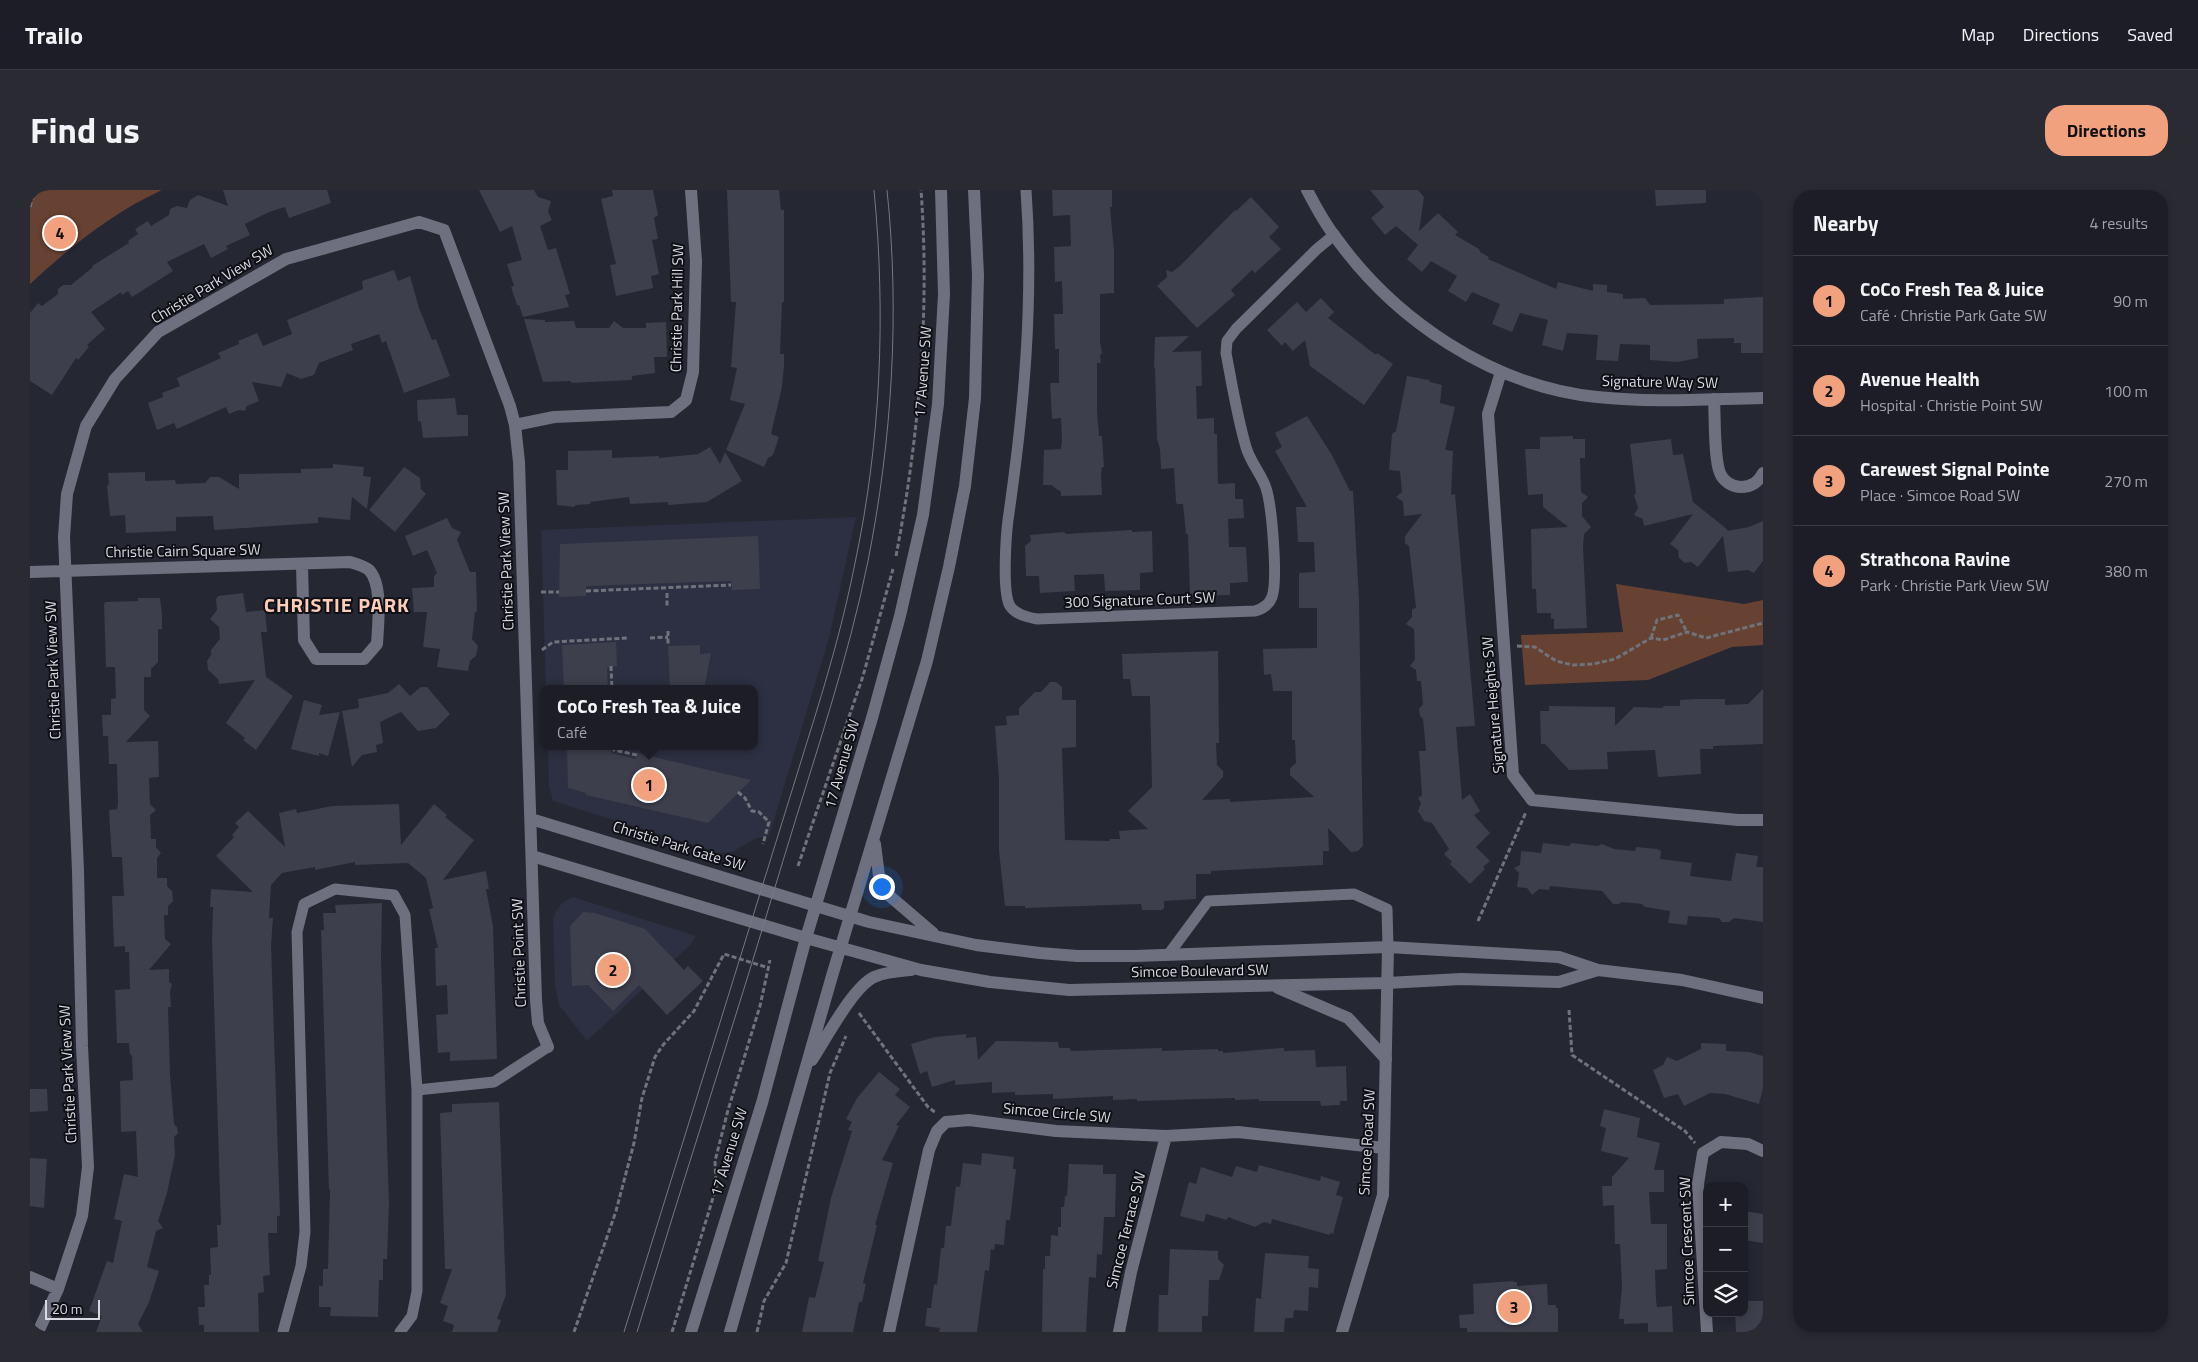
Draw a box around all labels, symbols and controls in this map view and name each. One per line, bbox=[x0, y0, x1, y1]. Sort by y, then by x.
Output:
text: Trailo bbox=[25, 17, 83, 53]
text: Map bbox=[1961, 21, 1995, 48]
text: Directions bbox=[2023, 21, 2099, 48]
text: Saved bbox=[2127, 21, 2173, 48]
text: Find us bbox=[30, 103, 140, 157]
button: Directions bbox=[2045, 105, 2168, 156]
text: Nearby bbox=[1813, 207, 1878, 239]
text: 4 results bbox=[2089, 211, 2148, 235]
pin: 4 bbox=[44, 214, 76, 252]
street label: Christie Park View SW bbox=[146, 238, 277, 329]
street label: Christie Park Hill SW bbox=[664, 244, 689, 372]
text: CoCo Fresh Tea & Juice bbox=[1860, 274, 2044, 303]
text: 1 bbox=[1825, 289, 1833, 313]
text: 90 m bbox=[2113, 289, 2148, 313]
text: Café · Christie Park Gate SW bbox=[1860, 303, 2047, 327]
street label: 17 Avenue SW bbox=[908, 325, 937, 419]
text: Avenue Health bbox=[1860, 364, 1980, 393]
street label: Signature Way SW bbox=[1602, 369, 1718, 394]
text: 2 bbox=[1825, 379, 1833, 403]
text: 100 m bbox=[2104, 379, 2148, 403]
text: Hospital · Christie Point SW bbox=[1860, 393, 2043, 417]
text: Carewest Signal Pointe bbox=[1860, 454, 2049, 483]
text: 3 bbox=[1825, 469, 1833, 493]
text: 270 m bbox=[2104, 469, 2148, 493]
text: Place · Simcoe Road SW bbox=[1860, 483, 2020, 507]
street label: Christie Park View SW bbox=[492, 491, 519, 631]
street label: Christie Cairn Square SW bbox=[105, 538, 261, 563]
text: Strathcona Ravine bbox=[1860, 544, 2010, 573]
text: 4 bbox=[1825, 559, 1833, 583]
text: 380 m bbox=[2104, 559, 2148, 583]
text: Park · Christie Park View SW bbox=[1860, 573, 2049, 597]
street label: 300 Signature Court SW bbox=[1064, 585, 1216, 614]
district label: CHRISTIE PARK bbox=[264, 589, 410, 620]
street label: Christie Park View SW bbox=[39, 600, 66, 740]
street label: Signature Heights SW bbox=[1475, 636, 1510, 775]
popup bbox=[540, 685, 758, 750]
text: CoCo Fresh Tea & Juice bbox=[557, 691, 741, 720]
street label: 17 Avenue SW bbox=[818, 717, 865, 811]
text: Café bbox=[557, 720, 587, 744]
pin: 1 bbox=[633, 766, 665, 804]
street label: Christie Park Gate SW bbox=[610, 814, 748, 877]
your location bbox=[869, 874, 895, 900]
street label: Christie Point SW bbox=[505, 898, 532, 1008]
pin: 2 bbox=[597, 951, 629, 989]
street label: Simcoe Boulevard SW bbox=[1131, 958, 1269, 983]
street label: Christie Park View SW bbox=[52, 1004, 83, 1144]
street label: Simcoe Road SW bbox=[1352, 1088, 1381, 1196]
street label: Simcoe Circle SW bbox=[1002, 1096, 1112, 1129]
street label: 17 Avenue SW bbox=[704, 1105, 753, 1199]
street label: Simcoe Terrace SW bbox=[1100, 1169, 1151, 1291]
street label: Simcoe Crescent SW bbox=[1673, 1176, 1700, 1306]
map controls bbox=[1703, 1182, 1748, 1317]
button: + bbox=[1703, 1182, 1748, 1227]
button: − bbox=[1703, 1227, 1748, 1272]
button: layers bbox=[1703, 1272, 1748, 1317]
pin: 3 bbox=[1498, 1288, 1530, 1326]
scale bar bbox=[45, 1297, 100, 1320]
text: 20 m bbox=[52, 1298, 82, 1319]

